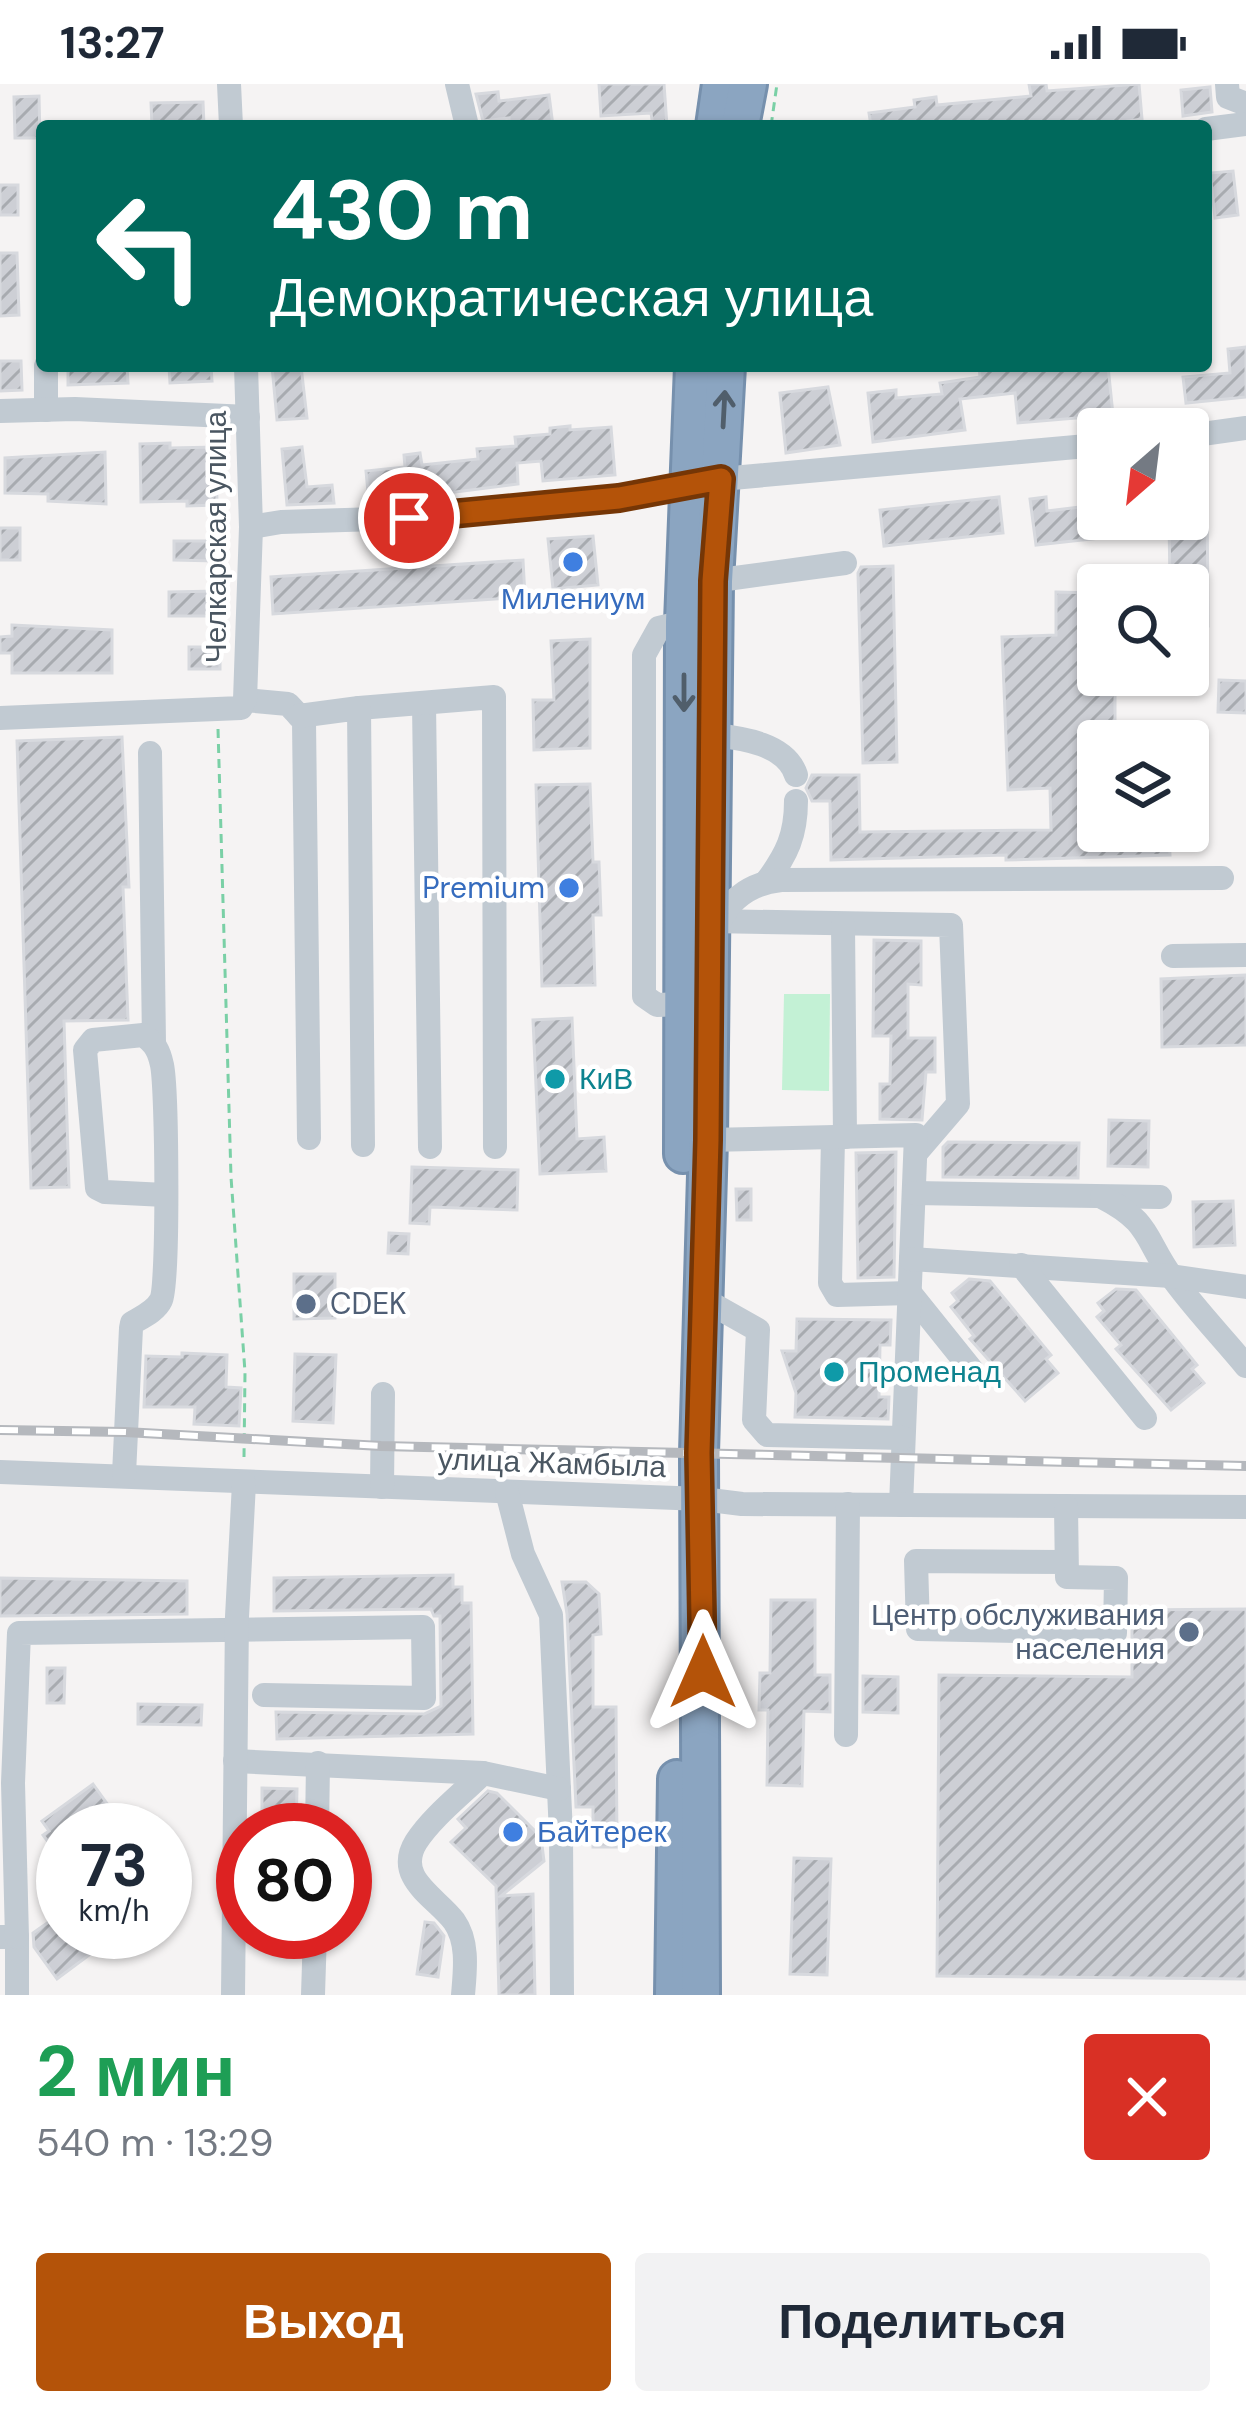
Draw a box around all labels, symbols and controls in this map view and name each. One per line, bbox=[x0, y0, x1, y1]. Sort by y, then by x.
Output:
text: 13:27 bbox=[60, 13, 165, 72]
text: 430 m bbox=[270, 156, 533, 265]
icon: left bbox=[72, 168, 228, 324]
text: Демократическая улица bbox=[270, 262, 873, 333]
one-way arrow bbox=[713, 390, 736, 429]
north arrow bbox=[1077, 408, 1209, 540]
map controls bbox=[1077, 408, 1209, 852]
street label: Челкарская улица bbox=[196, 410, 235, 663]
pin bbox=[358, 467, 460, 569]
icon: arrive bbox=[376, 485, 442, 551]
marker: Милениум bbox=[560, 549, 586, 575]
button: search bbox=[1077, 564, 1209, 696]
place label: Милениум bbox=[501, 579, 645, 618]
one-way arrow bbox=[673, 673, 695, 712]
button: layers bbox=[1077, 720, 1209, 852]
place label: Premium bbox=[422, 868, 545, 907]
marker: Premium bbox=[556, 875, 582, 901]
place label: КиВ bbox=[579, 1059, 633, 1098]
marker: КиВ bbox=[542, 1066, 568, 1092]
place label: CDEK bbox=[330, 1284, 407, 1323]
marker: CDEK bbox=[293, 1291, 319, 1317]
place label: Променад bbox=[858, 1352, 1001, 1391]
marker: Променад bbox=[821, 1359, 847, 1385]
street label: улица Жамбыла bbox=[437, 1439, 667, 1486]
place label: Центр обслуживания наcеления bbox=[871, 1595, 1165, 1668]
position arrow bbox=[640, 1609, 766, 1735]
marker: Центр обслуживания наcеления bbox=[1176, 1619, 1202, 1645]
speed limit sign: 80 bbox=[216, 1803, 372, 1959]
place label: Байтерек bbox=[537, 1812, 668, 1851]
marker: Байтерек bbox=[500, 1819, 526, 1845]
text: 73 bbox=[80, 1826, 148, 1905]
text: km/h bbox=[79, 1891, 149, 1930]
text: 2 мин bbox=[36, 2025, 235, 2118]
button: close bbox=[1084, 2034, 1210, 2160]
text: 540 m · 13:29 bbox=[36, 2117, 273, 2168]
button: Выход bbox=[36, 2253, 611, 2391]
button: Поделиться bbox=[635, 2253, 1210, 2391]

